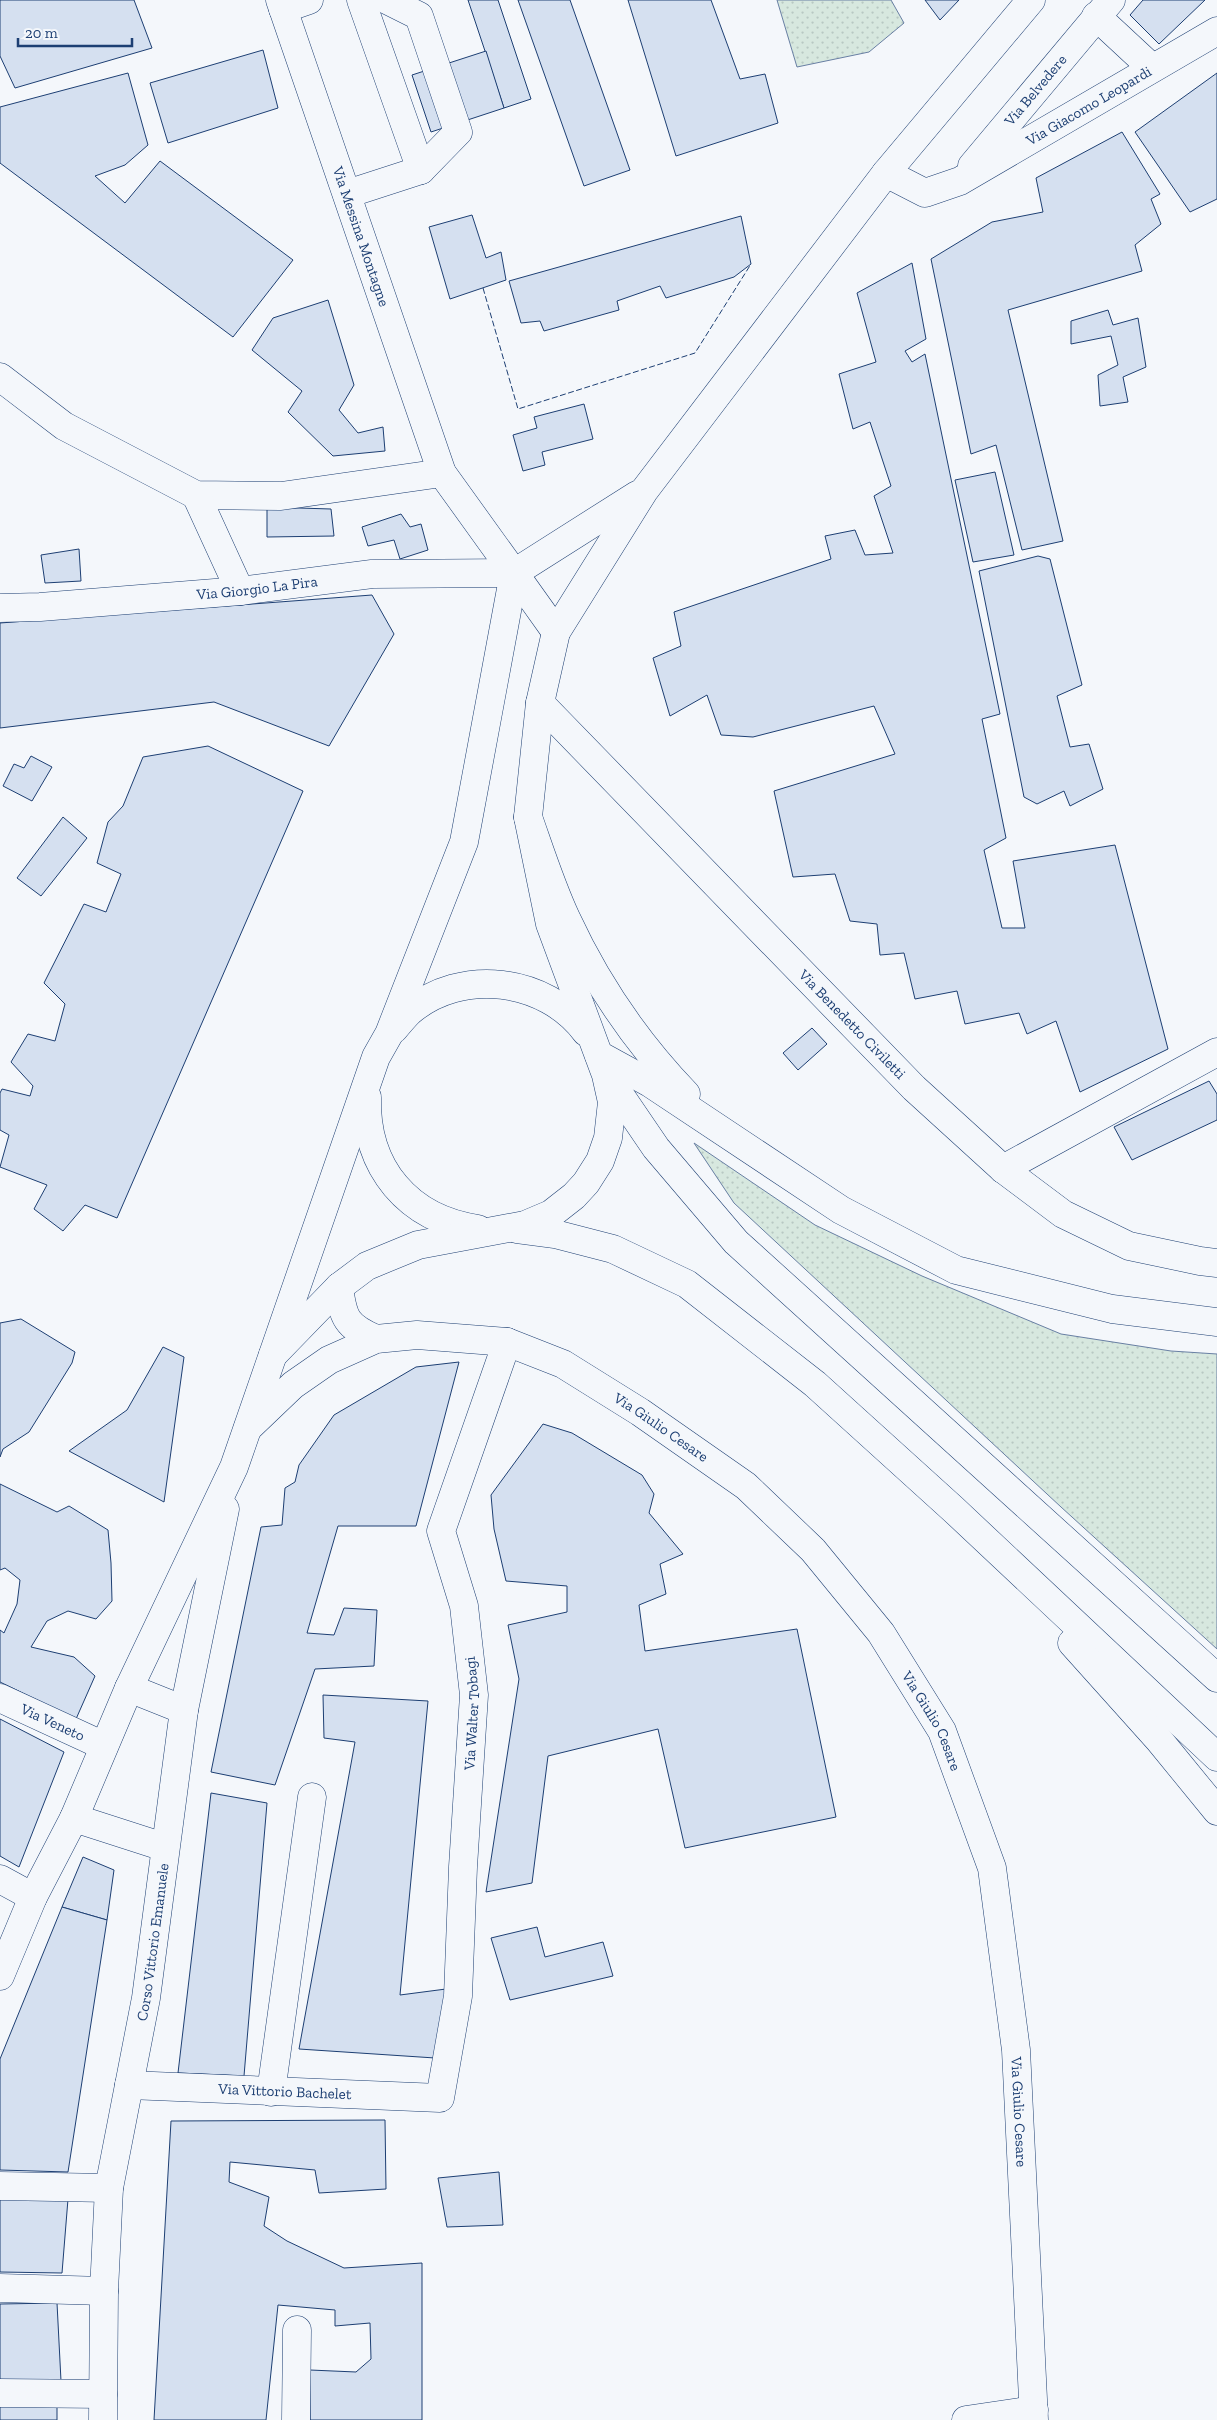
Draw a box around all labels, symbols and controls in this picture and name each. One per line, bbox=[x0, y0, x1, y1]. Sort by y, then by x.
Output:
scale bar bbox=[18, 15, 131, 47]
text: 20 m bbox=[25, 24, 58, 42]
street label: Via Belvedere bbox=[1000, 51, 1070, 130]
street label: Via Giacomo Leopardi bbox=[1022, 62, 1155, 150]
street label: Via Messina Montagne bbox=[328, 163, 393, 309]
street label: Via Giorgio La Pira bbox=[195, 572, 319, 604]
street label: Via Benedetto Civiletti bbox=[794, 965, 909, 1083]
street label: Via Giulio Cesare bbox=[610, 1388, 712, 1466]
street label: Via Walter Tobagi bbox=[460, 1656, 483, 1772]
street label: Via Giulio Cesare bbox=[897, 1667, 965, 1773]
street label: Via Veneto bbox=[17, 1699, 88, 1745]
street label: Corso Vittorio Emanuele bbox=[133, 1862, 173, 2023]
street label: Via Giulio Cesare bbox=[1007, 2055, 1031, 2168]
street label: Via Vittorio Bachelet bbox=[217, 2080, 352, 2103]

